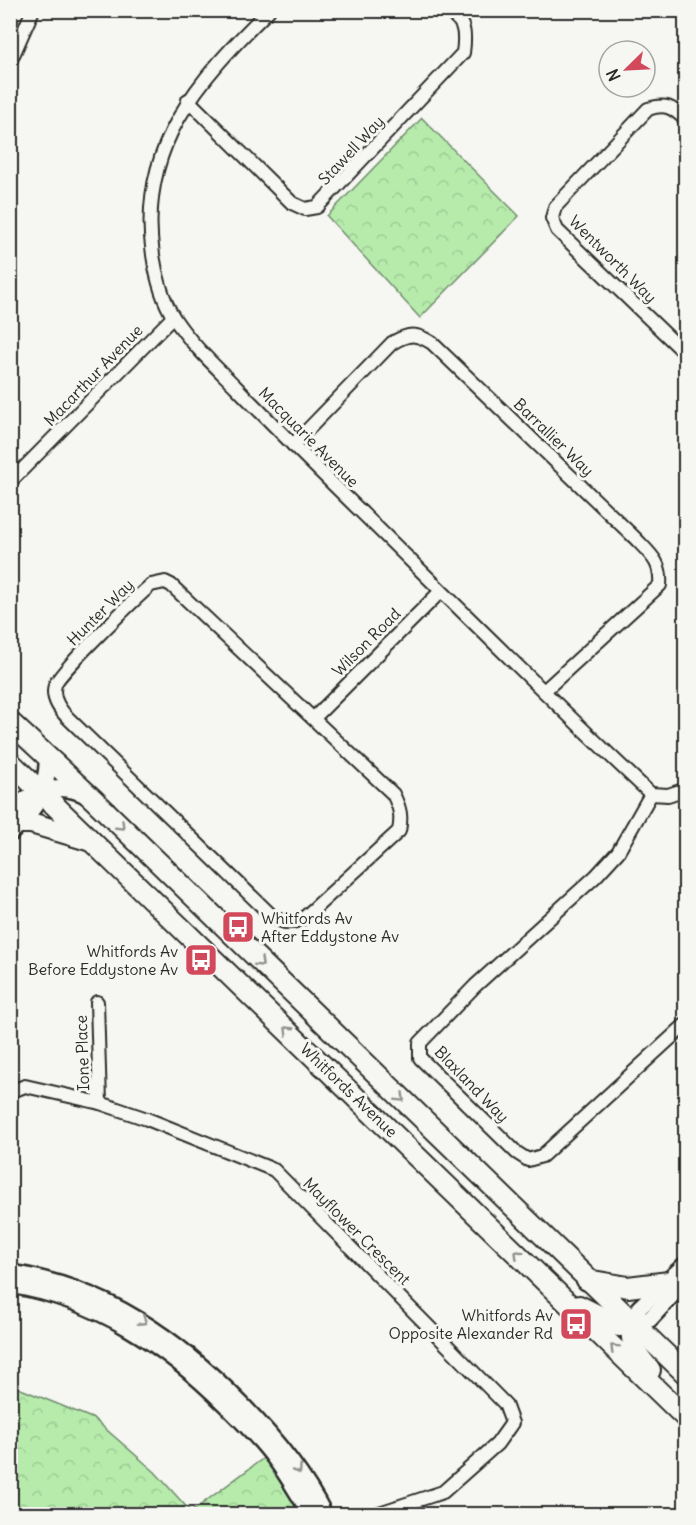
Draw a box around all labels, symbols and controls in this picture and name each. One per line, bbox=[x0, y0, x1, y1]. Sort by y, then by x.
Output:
north arrow bbox=[597, 39, 657, 99]
text: N bbox=[602, 66, 625, 84]
street label: Stawell Way bbox=[314, 111, 388, 189]
street label: Wentworth Way bbox=[565, 211, 661, 307]
street label: Macarthur Avenue bbox=[39, 320, 147, 430]
street label: Macquarie Avenue bbox=[255, 383, 363, 491]
street label: Barrallier Way bbox=[510, 394, 598, 480]
street label: Hunter Way bbox=[62, 574, 138, 650]
street label: Wilson Road bbox=[328, 604, 404, 680]
one-way arrow bbox=[113, 819, 124, 830]
place label: Whitfords Av After Eddystone Av bbox=[261, 908, 399, 946]
bus stop icon: Whitfords Av After Eddystone Av bbox=[220, 909, 256, 945]
place label: Whitfords Av Before Eddystone Av bbox=[28, 941, 178, 979]
bus stop icon: Whitfords Av Before Eddystone Av bbox=[183, 942, 219, 978]
one-way arrow bbox=[253, 955, 264, 966]
street label: Ione Place bbox=[71, 1015, 93, 1091]
one-way arrow bbox=[285, 1027, 296, 1038]
street label: Whitfords Avenue bbox=[296, 1039, 402, 1141]
street label: Blaxland Way bbox=[431, 1042, 513, 1126]
one-way arrow bbox=[393, 1091, 404, 1102]
street label: Mayflower Crescent bbox=[299, 1173, 415, 1289]
one-way arrow bbox=[514, 1251, 525, 1262]
place label: Whitfords Av Opposite Alexander Rd bbox=[389, 1305, 553, 1343]
bus stop icon: Whitfords Av Opposite Alexander Rd bbox=[558, 1306, 594, 1342]
one-way arrow bbox=[137, 1314, 147, 1326]
one-way arrow bbox=[611, 1344, 622, 1355]
one-way arrow bbox=[291, 1463, 302, 1474]

